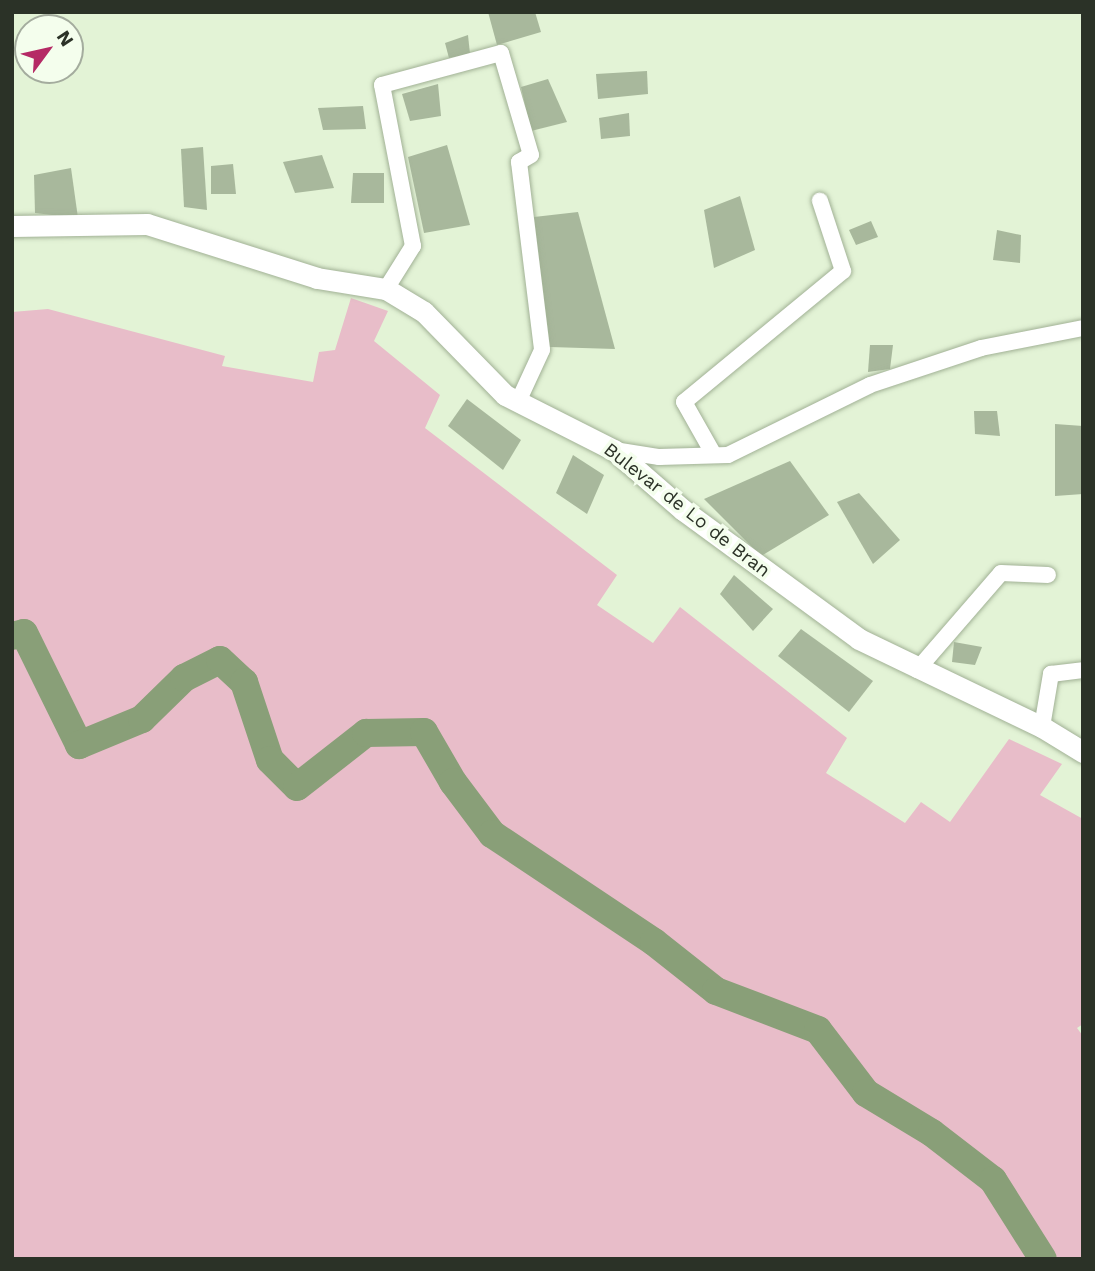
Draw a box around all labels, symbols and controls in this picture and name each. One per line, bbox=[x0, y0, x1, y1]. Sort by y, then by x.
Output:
north arrow bbox=[14, 14, 84, 84]
text: N bbox=[52, 26, 79, 51]
street label: Bulevar de Lo de Bran bbox=[599, 438, 775, 582]

